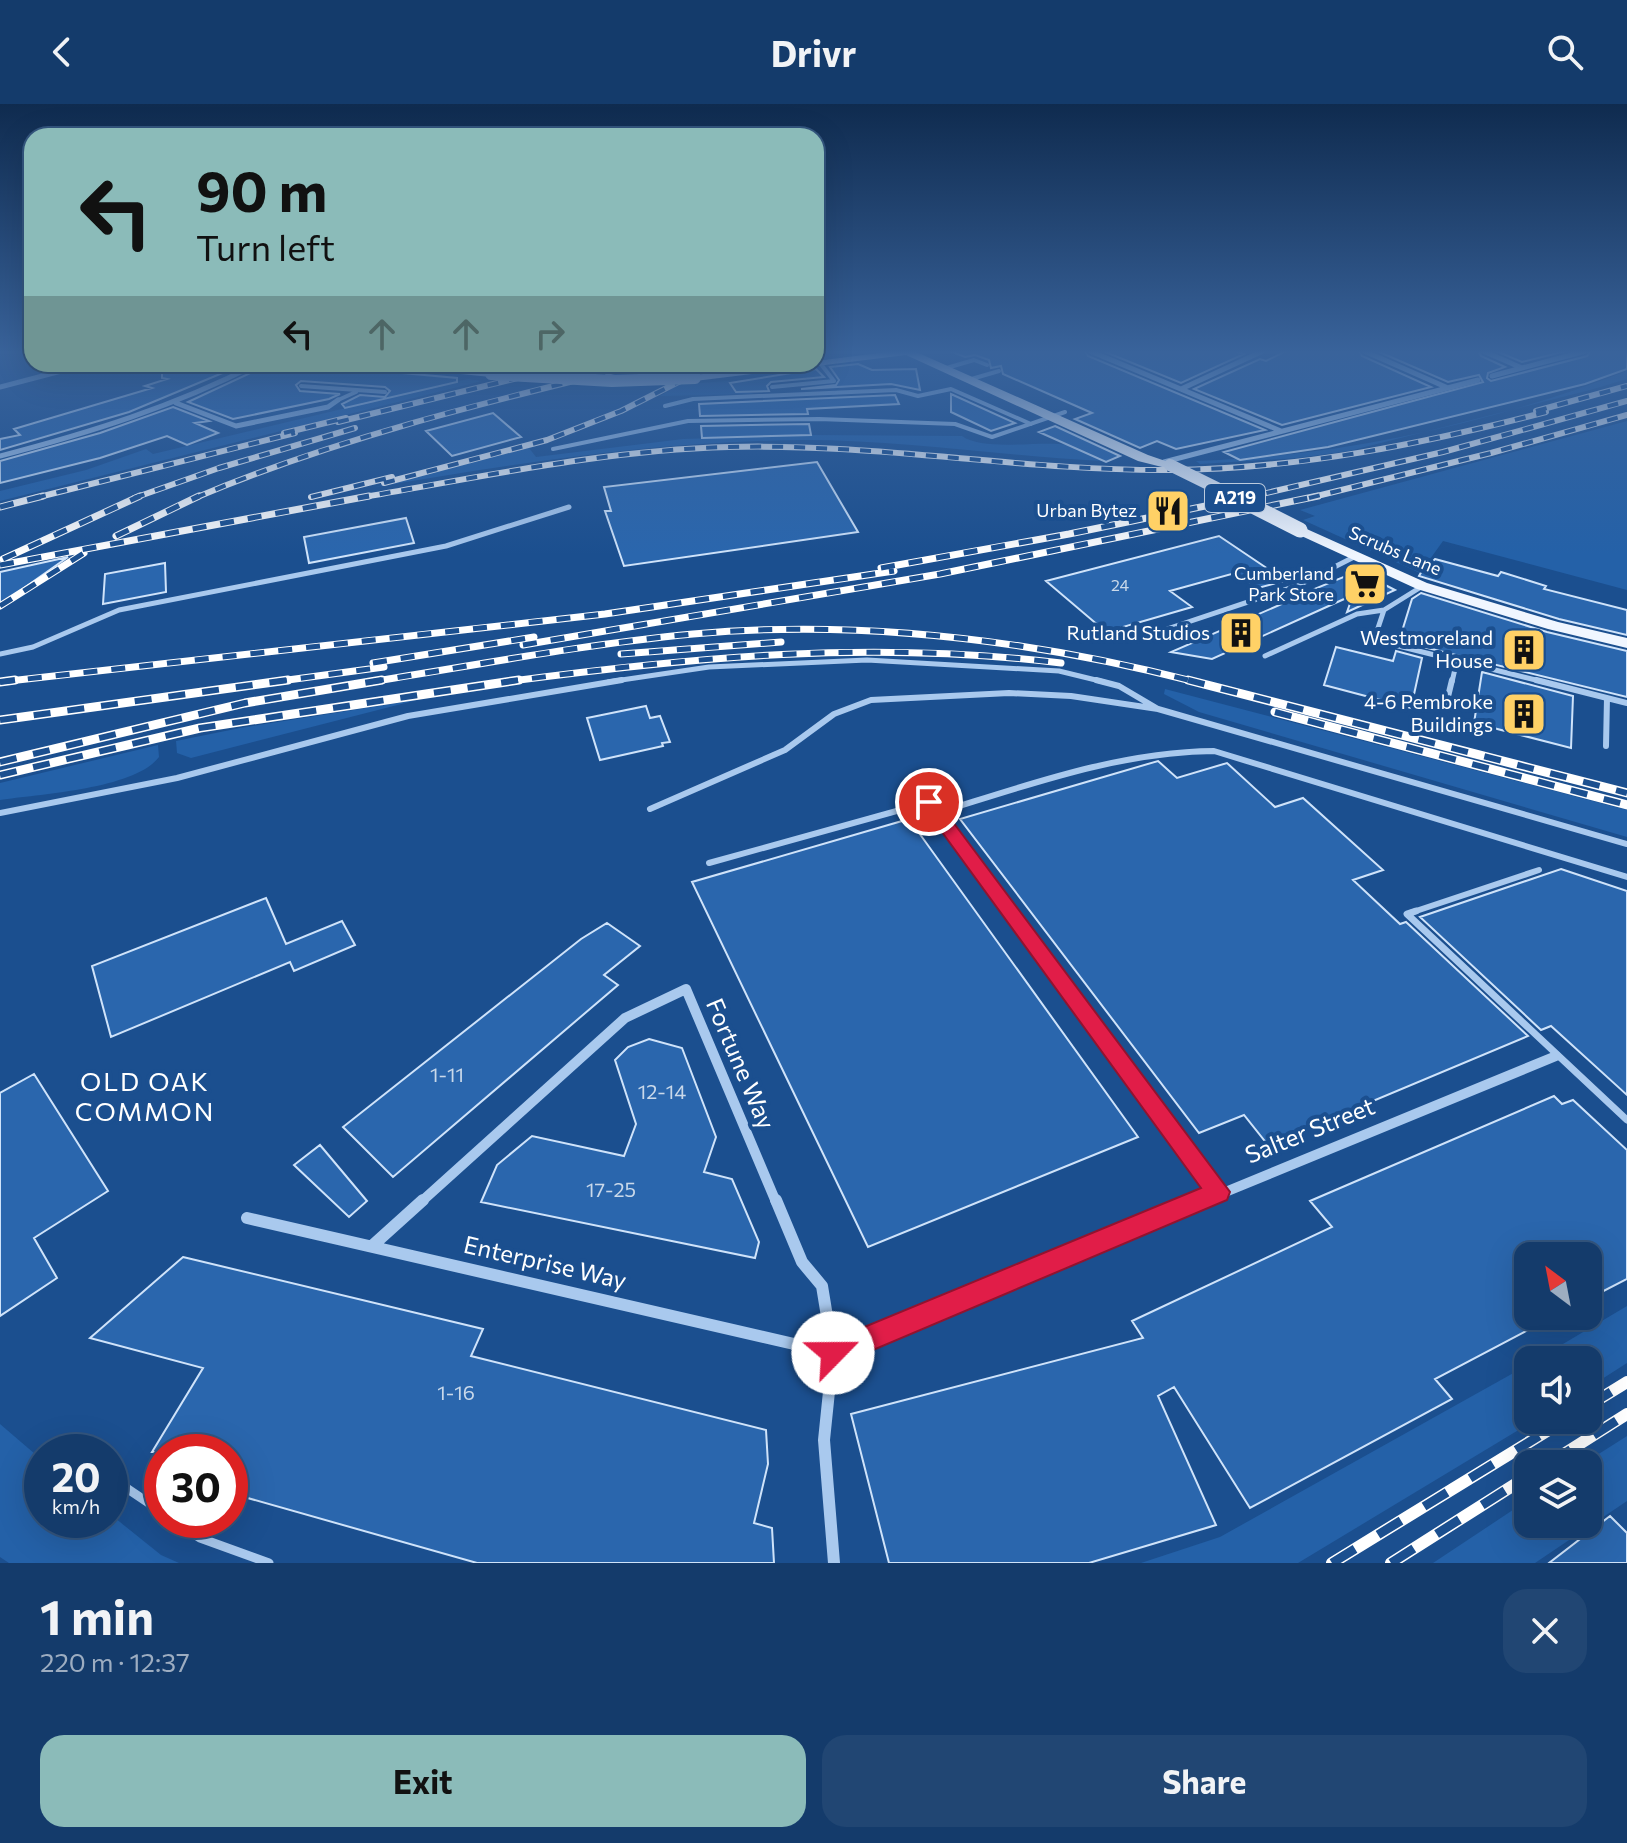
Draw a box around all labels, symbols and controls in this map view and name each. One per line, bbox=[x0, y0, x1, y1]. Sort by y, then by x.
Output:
icon: back bbox=[40, 30, 84, 74]
text: Drivr bbox=[771, 30, 856, 74]
icon: search bbox=[1543, 30, 1587, 74]
text: 90 m bbox=[196, 155, 327, 224]
icon: left bbox=[64, 160, 168, 264]
text: Turn left bbox=[196, 224, 335, 268]
icon: left bbox=[276, 312, 320, 356]
icon: ahead bbox=[360, 312, 404, 356]
icon: ahead bbox=[444, 312, 488, 356]
icon: right bbox=[528, 312, 572, 356]
road number: A219 bbox=[1205, 484, 1265, 512]
restaurant icon: Urban Bytez bbox=[1144, 487, 1192, 535]
place label: Urban Bytez bbox=[1036, 499, 1137, 521]
street label: Scrubs Lane bbox=[1346, 521, 1445, 579]
supermarket icon: Cumberland Park Store bbox=[1341, 560, 1389, 608]
place label: Cumberland Park Store bbox=[1234, 562, 1334, 605]
house number: 24 bbox=[1111, 575, 1129, 594]
building icon: Rutland Studios bbox=[1217, 609, 1265, 657]
place label: Rutland Studios bbox=[1067, 620, 1210, 644]
place label: Westmoreland House bbox=[1360, 625, 1493, 672]
building icon: Westmoreland House bbox=[1500, 626, 1548, 674]
place label: 4-6 Pembroke Buildings bbox=[1364, 689, 1493, 736]
building icon: 4-6 Pembroke Buildings bbox=[1500, 690, 1548, 738]
pin bbox=[895, 768, 963, 836]
icon: arrive bbox=[907, 780, 951, 824]
street label: Fortune Way bbox=[701, 994, 782, 1133]
house number: 1-11 bbox=[430, 1062, 464, 1086]
district label: OLD OAK COMMON bbox=[75, 1065, 215, 1126]
house number: 12-14 bbox=[638, 1079, 686, 1103]
street label: Salter Street bbox=[1240, 1090, 1379, 1169]
house number: 17-25 bbox=[586, 1177, 636, 1201]
street label: Enterprise Way bbox=[461, 1229, 629, 1294]
north arrow bbox=[1514, 1242, 1602, 1330]
map controls bbox=[1514, 1242, 1602, 1538]
position arrow bbox=[791, 1311, 875, 1395]
button: sound bbox=[1514, 1346, 1602, 1434]
house number: 1-16 bbox=[437, 1380, 475, 1404]
speed limit sign: 30 bbox=[144, 1434, 248, 1538]
button: layers bbox=[1514, 1450, 1602, 1538]
text: 20 bbox=[51, 1451, 101, 1500]
text: km/h bbox=[52, 1494, 100, 1518]
text: 1 min bbox=[40, 1586, 154, 1645]
button: close bbox=[1503, 1589, 1587, 1673]
text: 220 m · 12:37 bbox=[40, 1646, 190, 1677]
button: Exit bbox=[40, 1735, 806, 1827]
button: Share bbox=[822, 1735, 1587, 1827]

